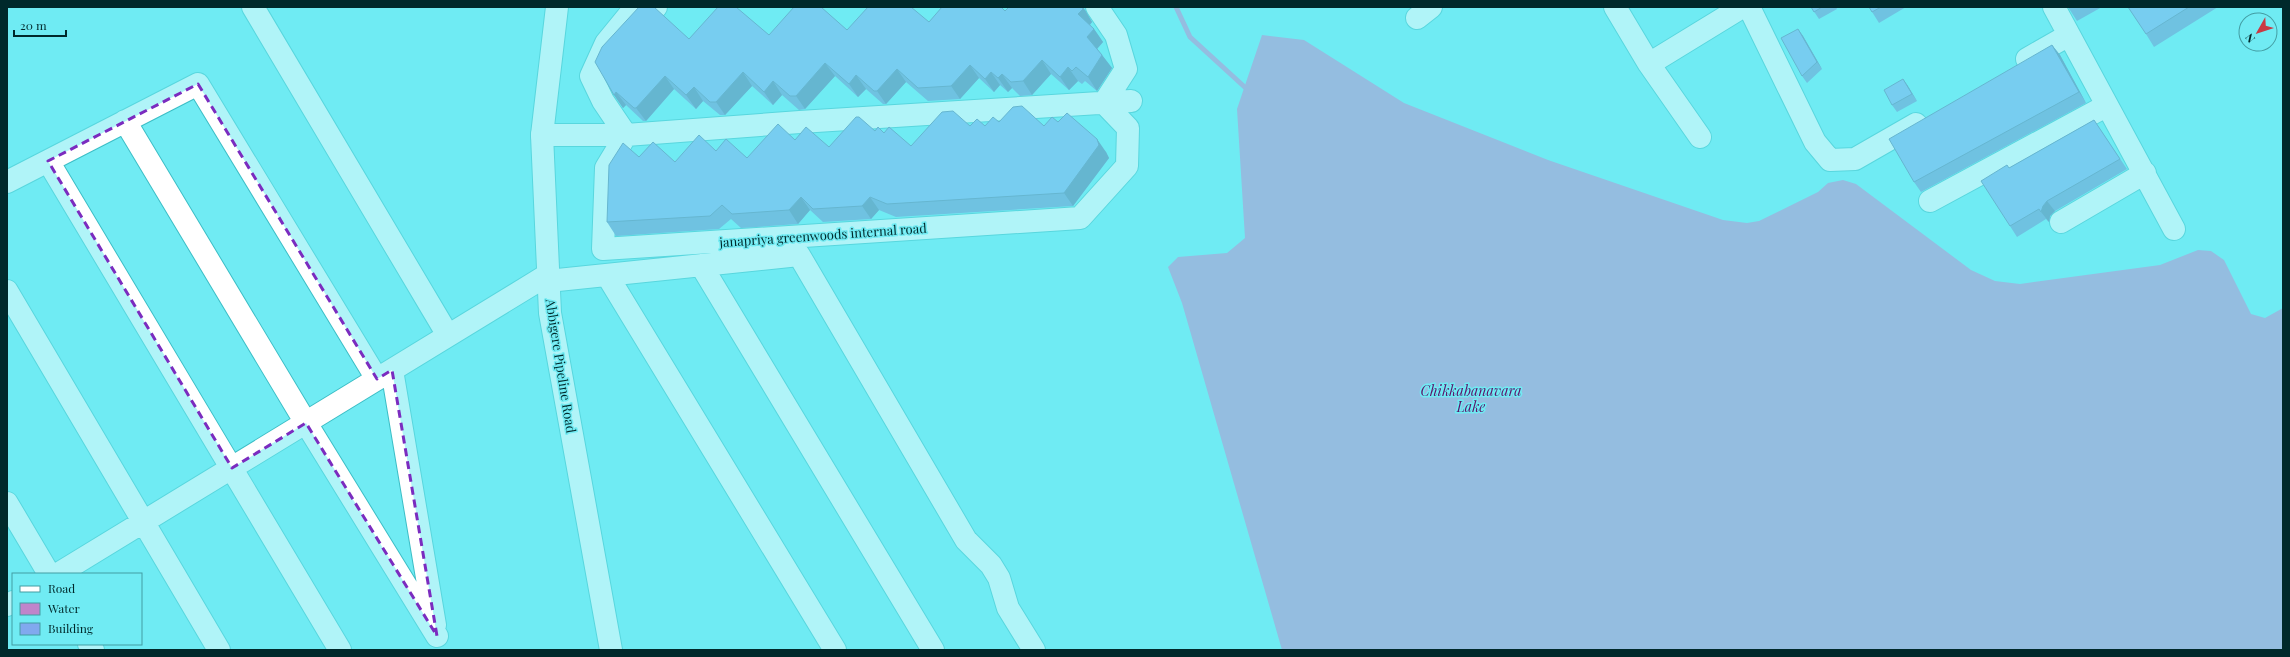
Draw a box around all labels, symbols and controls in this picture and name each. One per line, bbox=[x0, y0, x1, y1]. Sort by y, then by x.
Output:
scale bar bbox=[14, 12, 66, 38]
north arrow bbox=[2238, 12, 2278, 52]
text: 20 m bbox=[20, 17, 47, 33]
text: N bbox=[2241, 31, 2258, 46]
street label: janapriya greenwoods internal road bbox=[718, 219, 928, 250]
street label: Abbigere Pipeline Road bbox=[542, 297, 581, 435]
water label: Chikkabanavara Lake bbox=[1421, 381, 1522, 416]
legend bbox=[12, 573, 142, 645]
text: Road bbox=[48, 580, 75, 596]
text: Water bbox=[47, 600, 81, 616]
text: Building bbox=[48, 620, 94, 636]

